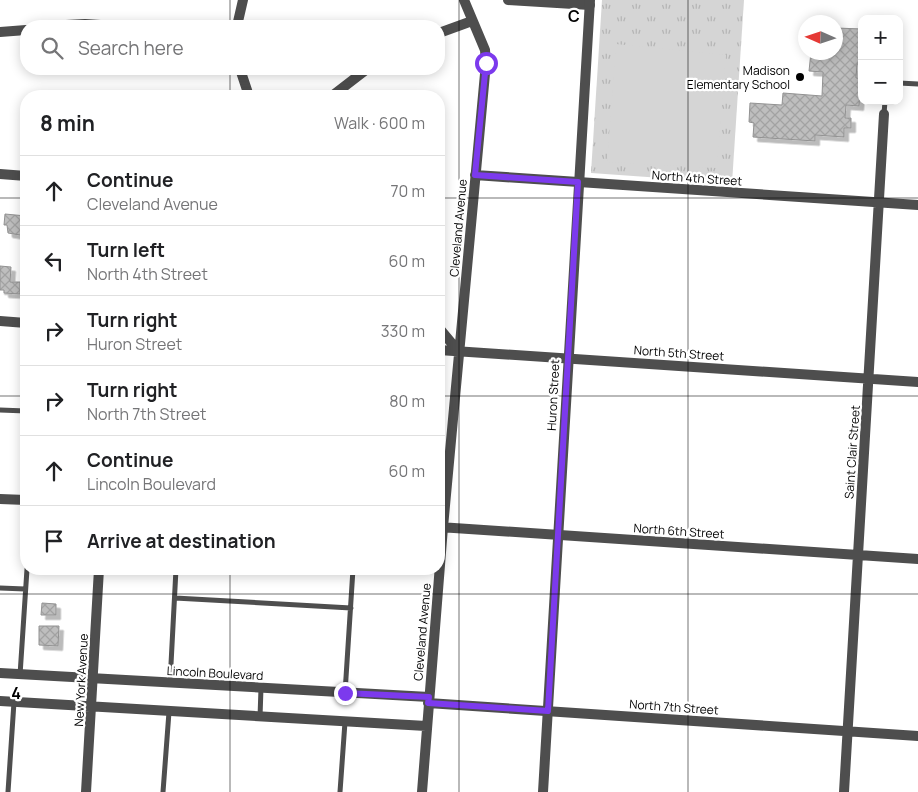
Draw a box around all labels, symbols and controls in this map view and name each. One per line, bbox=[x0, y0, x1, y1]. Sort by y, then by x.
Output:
text: C bbox=[568, 5, 580, 27]
north arrow bbox=[798, 15, 843, 60]
map controls bbox=[858, 15, 903, 105]
button: + bbox=[858, 15, 903, 60]
search box bbox=[20, 20, 445, 75]
icon: search bbox=[38, 34, 66, 62]
text: Search here bbox=[78, 35, 184, 61]
route start bbox=[475, 52, 498, 75]
button: − bbox=[858, 60, 903, 105]
place label: Madison Elementary School bbox=[687, 62, 790, 93]
marker: Madison Elementary School bbox=[794, 71, 806, 83]
text: 8 min bbox=[40, 109, 95, 137]
text: Walk · 600 m bbox=[334, 112, 425, 134]
street label: North 4th Street bbox=[651, 166, 743, 190]
text: Continue bbox=[87, 167, 173, 193]
icon: ahead bbox=[40, 177, 68, 205]
street label: Cleveland Avenue bbox=[445, 178, 471, 278]
text: 70 m bbox=[390, 180, 425, 202]
text: Cleveland Avenue bbox=[87, 193, 218, 215]
text: Turn left bbox=[87, 237, 165, 263]
icon: left bbox=[40, 247, 68, 275]
text: 60 m bbox=[389, 250, 425, 272]
text: North 4th Street bbox=[87, 263, 208, 285]
text: Turn right bbox=[87, 307, 177, 333]
icon: right bbox=[40, 317, 68, 345]
text: 330 m bbox=[381, 320, 425, 342]
text: Huron Street bbox=[87, 333, 182, 355]
street label: North 5th Street bbox=[633, 341, 725, 365]
street label: Huron Street bbox=[543, 359, 563, 431]
text: Turn right bbox=[87, 377, 177, 403]
icon: right bbox=[40, 387, 68, 415]
text: 80 m bbox=[389, 390, 425, 412]
text: North 7th Street bbox=[87, 403, 206, 425]
street label: Saint Clair Street bbox=[840, 404, 864, 499]
text: Continue bbox=[87, 447, 173, 473]
icon: ahead bbox=[40, 457, 68, 485]
text: 60 m bbox=[389, 460, 425, 482]
text: Lincoln Boulevard bbox=[87, 473, 216, 495]
street label: North 6th Street bbox=[633, 519, 725, 543]
icon: arrive bbox=[40, 527, 68, 555]
text: Arrive at destination bbox=[87, 528, 276, 554]
street label: Cleveland Avenue bbox=[409, 582, 435, 682]
street label: New York Avenue bbox=[70, 633, 92, 727]
street label: Lincoln Boulevard bbox=[166, 662, 264, 684]
text: 4 bbox=[11, 682, 21, 704]
route end bbox=[334, 682, 357, 705]
street label: North 7th Street bbox=[629, 695, 719, 719]

